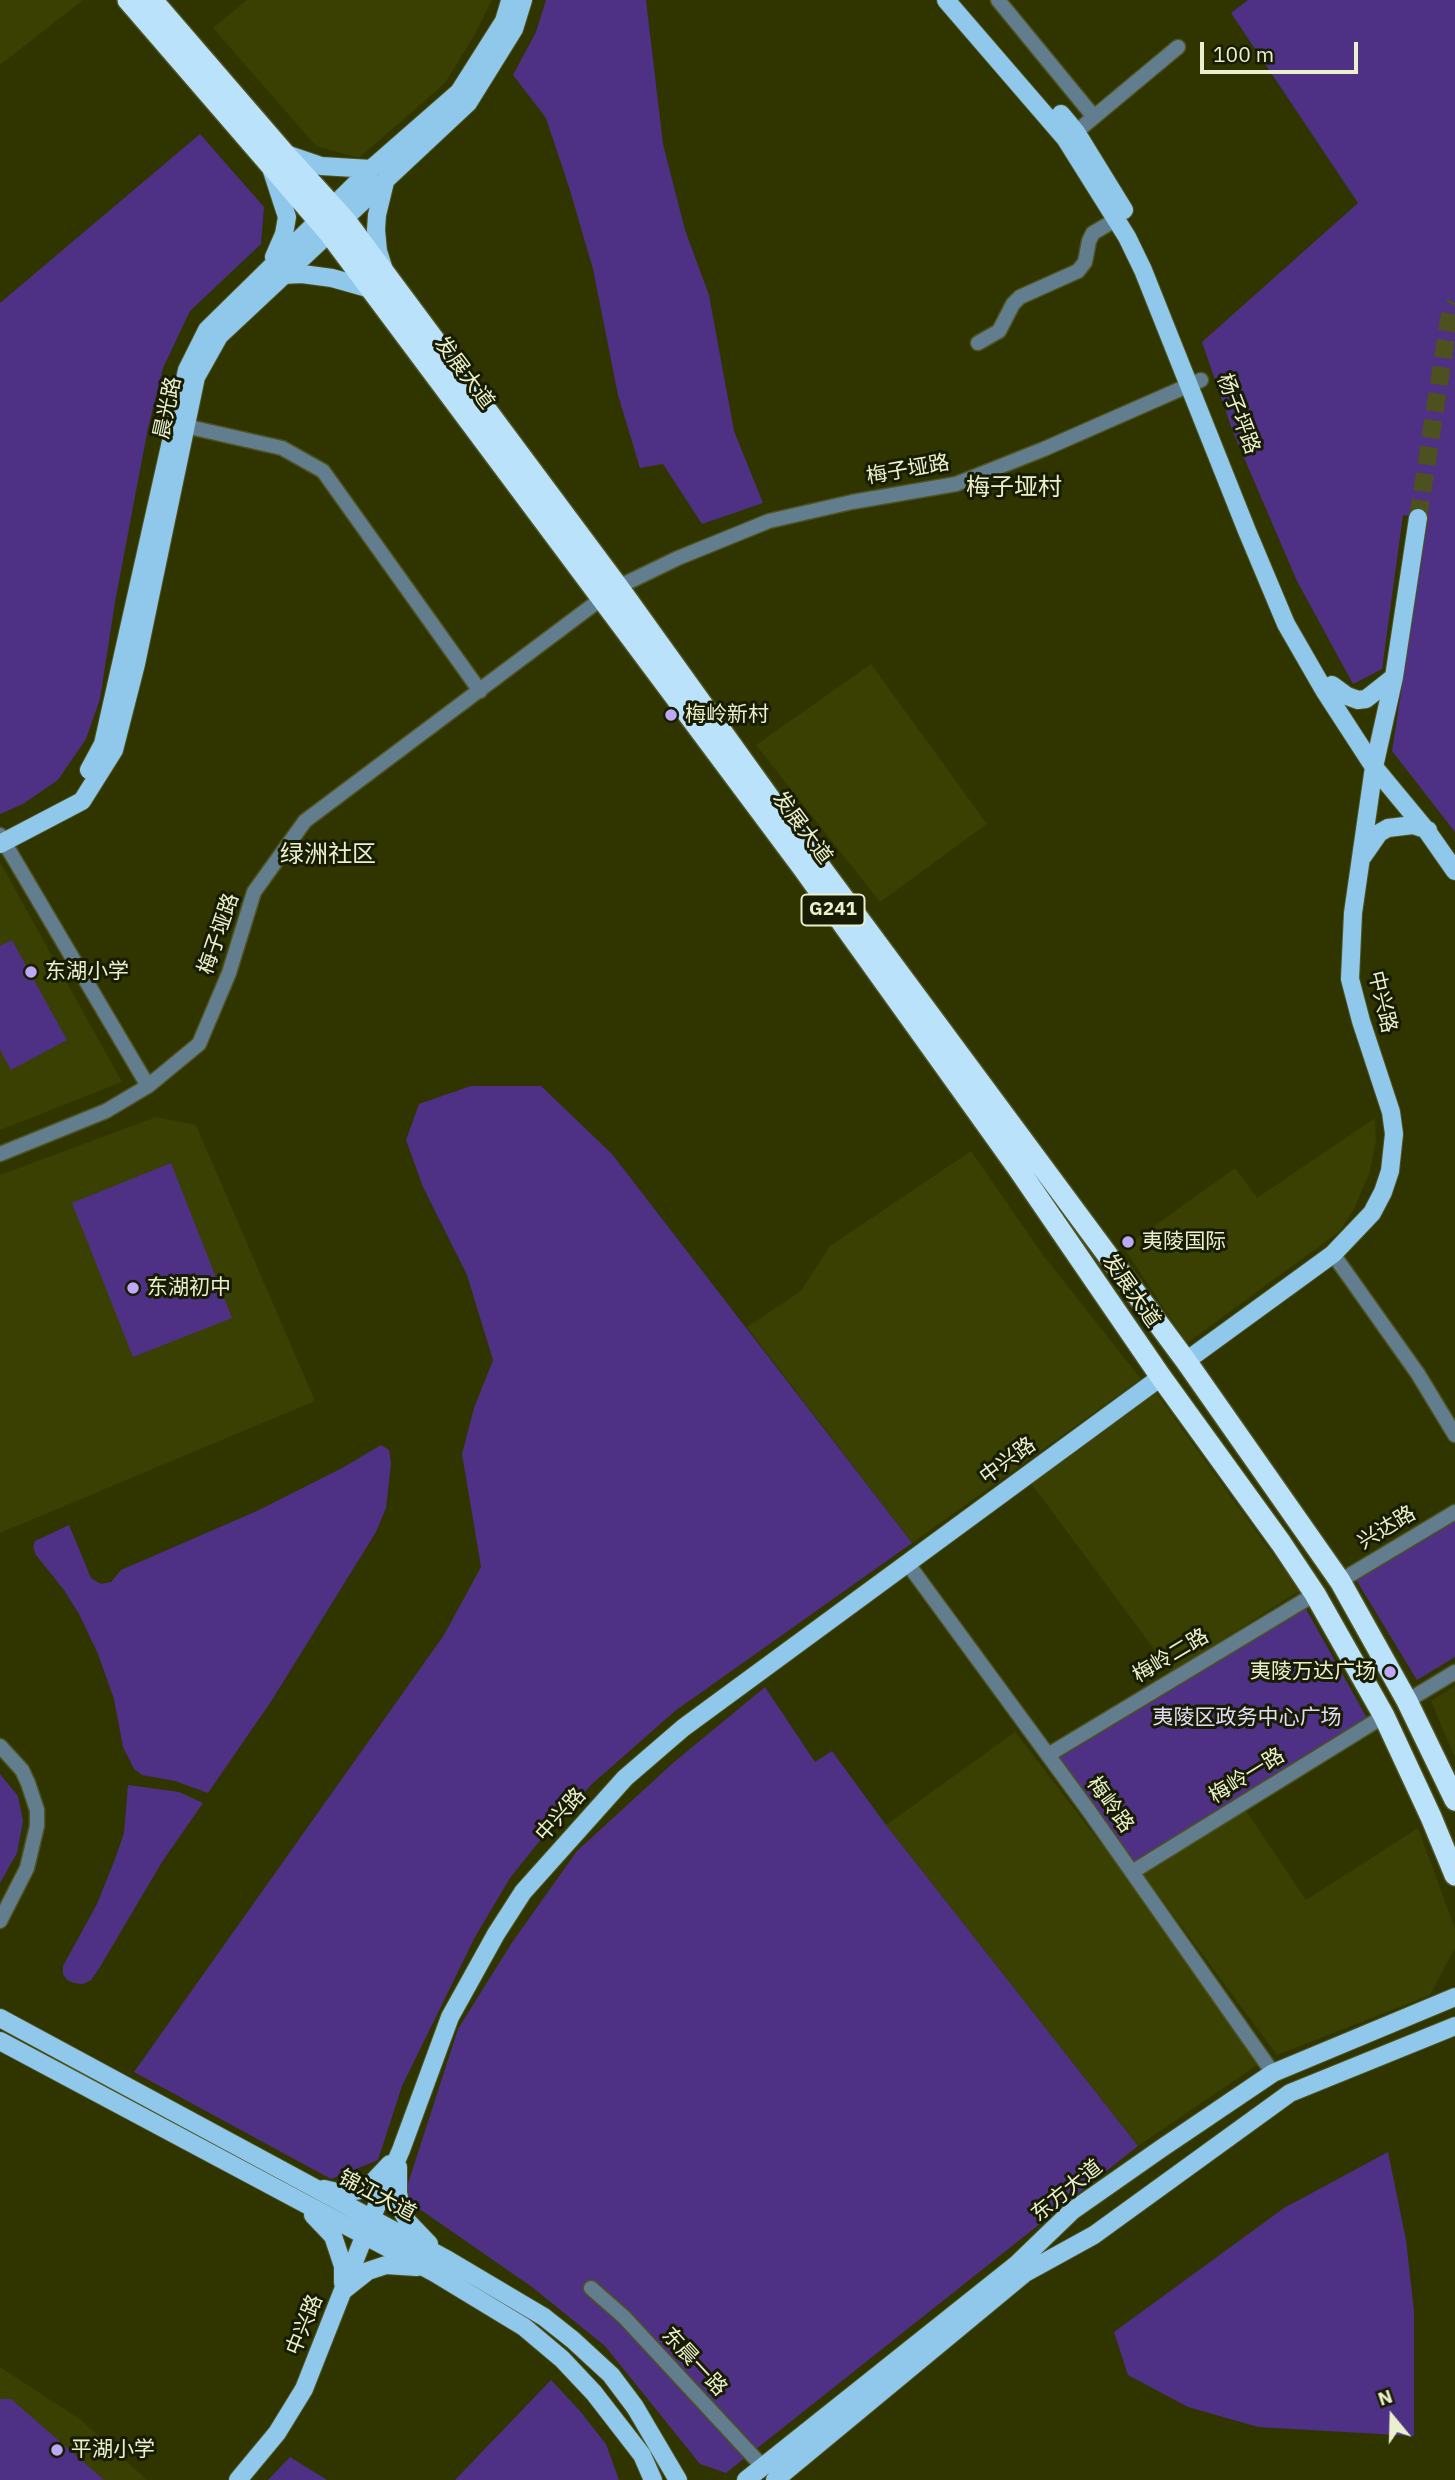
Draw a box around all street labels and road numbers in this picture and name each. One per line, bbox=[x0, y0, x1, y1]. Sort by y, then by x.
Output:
street label: 发展大道 bbox=[429, 332, 499, 414]
street label: 杨子坪路 bbox=[1211, 370, 1265, 458]
street label: 晨光路 bbox=[149, 375, 187, 441]
street label: 梅子垭路 bbox=[864, 450, 952, 490]
street label: 发展大道 bbox=[767, 787, 837, 869]
street label: 梅子垭路 bbox=[193, 890, 245, 978]
road number: G241 bbox=[802, 894, 864, 926]
street label: 中兴路 bbox=[1363, 968, 1401, 1036]
street label: 发展大道 bbox=[1097, 1249, 1165, 1333]
street label: 中兴路 bbox=[975, 1432, 1041, 1490]
street label: 兴达路 bbox=[1354, 1501, 1420, 1555]
street label: 梅岭二路 bbox=[1129, 1624, 1213, 1688]
street label: 梅岭一路 bbox=[1205, 1743, 1289, 1809]
street label: 梅岭路 bbox=[1081, 1772, 1139, 1838]
street label: 中兴路 bbox=[531, 1783, 591, 1847]
street label: 东方大道 bbox=[1026, 2155, 1108, 2227]
street label: 锦江大道 bbox=[334, 2165, 420, 2227]
street label: 中兴路 bbox=[282, 2291, 328, 2359]
street label: 东晨一路 bbox=[656, 2323, 732, 2401]

